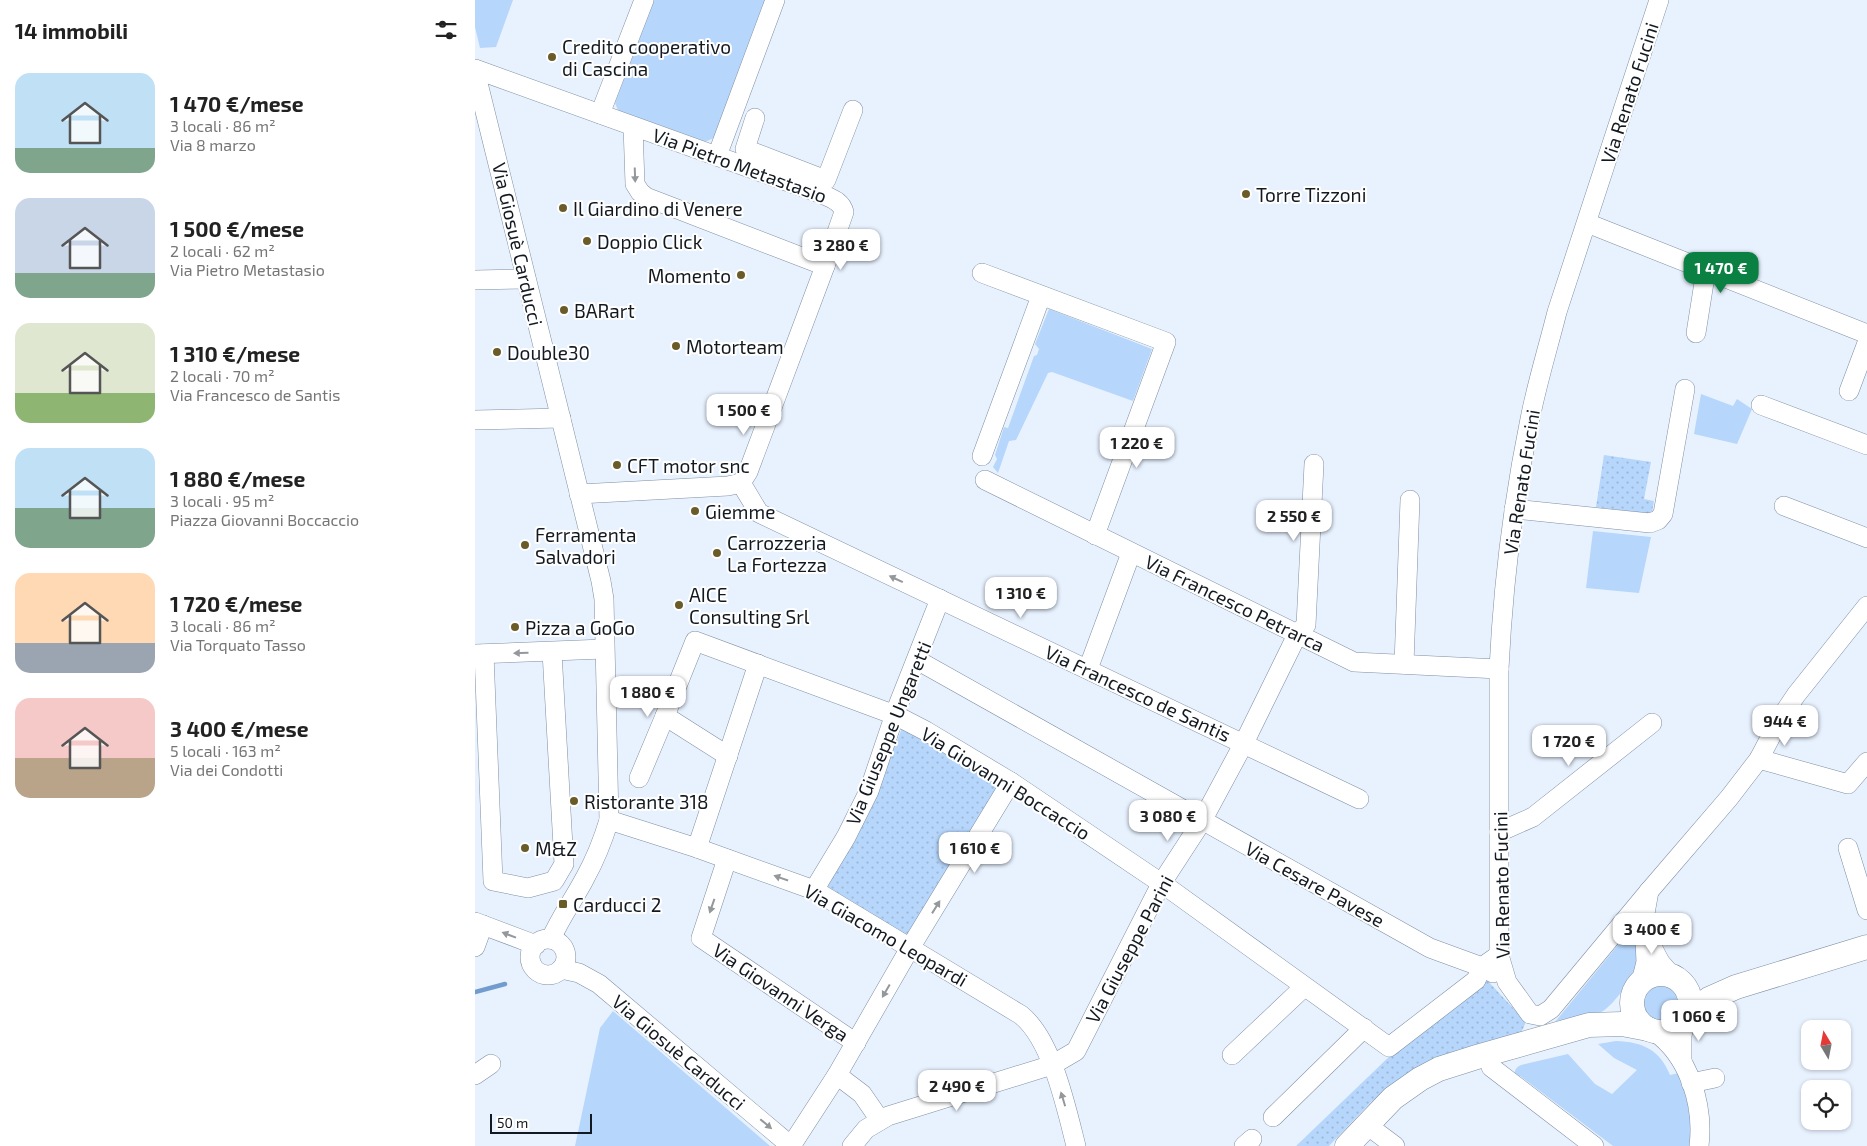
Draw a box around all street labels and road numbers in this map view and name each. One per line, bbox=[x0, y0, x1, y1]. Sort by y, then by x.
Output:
street label: Via Renato Fucini bbox=[1595, 20, 1663, 166]
street label: Via Pietro Metastasio bbox=[650, 123, 830, 207]
street label: Via Giosuè Carducci bbox=[488, 160, 548, 328]
street label: Via Renato Fucini bbox=[1498, 408, 1544, 556]
street label: Via Francesco Petrarca bbox=[1142, 550, 1328, 656]
street label: Via Giuseppe Ungaretti bbox=[841, 638, 935, 828]
street label: Via Francesco de Santis bbox=[1042, 640, 1234, 746]
street label: Via Giovanni Boccaccio bbox=[917, 722, 1095, 844]
street label: Via Renato Fucini bbox=[1488, 811, 1514, 959]
street label: Via Cesare Pavese bbox=[1241, 836, 1389, 932]
street label: Via Giuseppe Parini bbox=[1080, 871, 1178, 1027]
street label: Via Giacomo Leopardi bbox=[800, 879, 972, 991]
street label: Via Giovanni Verga bbox=[709, 938, 853, 1046]
street label: Via Giosuè Carducci bbox=[608, 990, 750, 1114]

